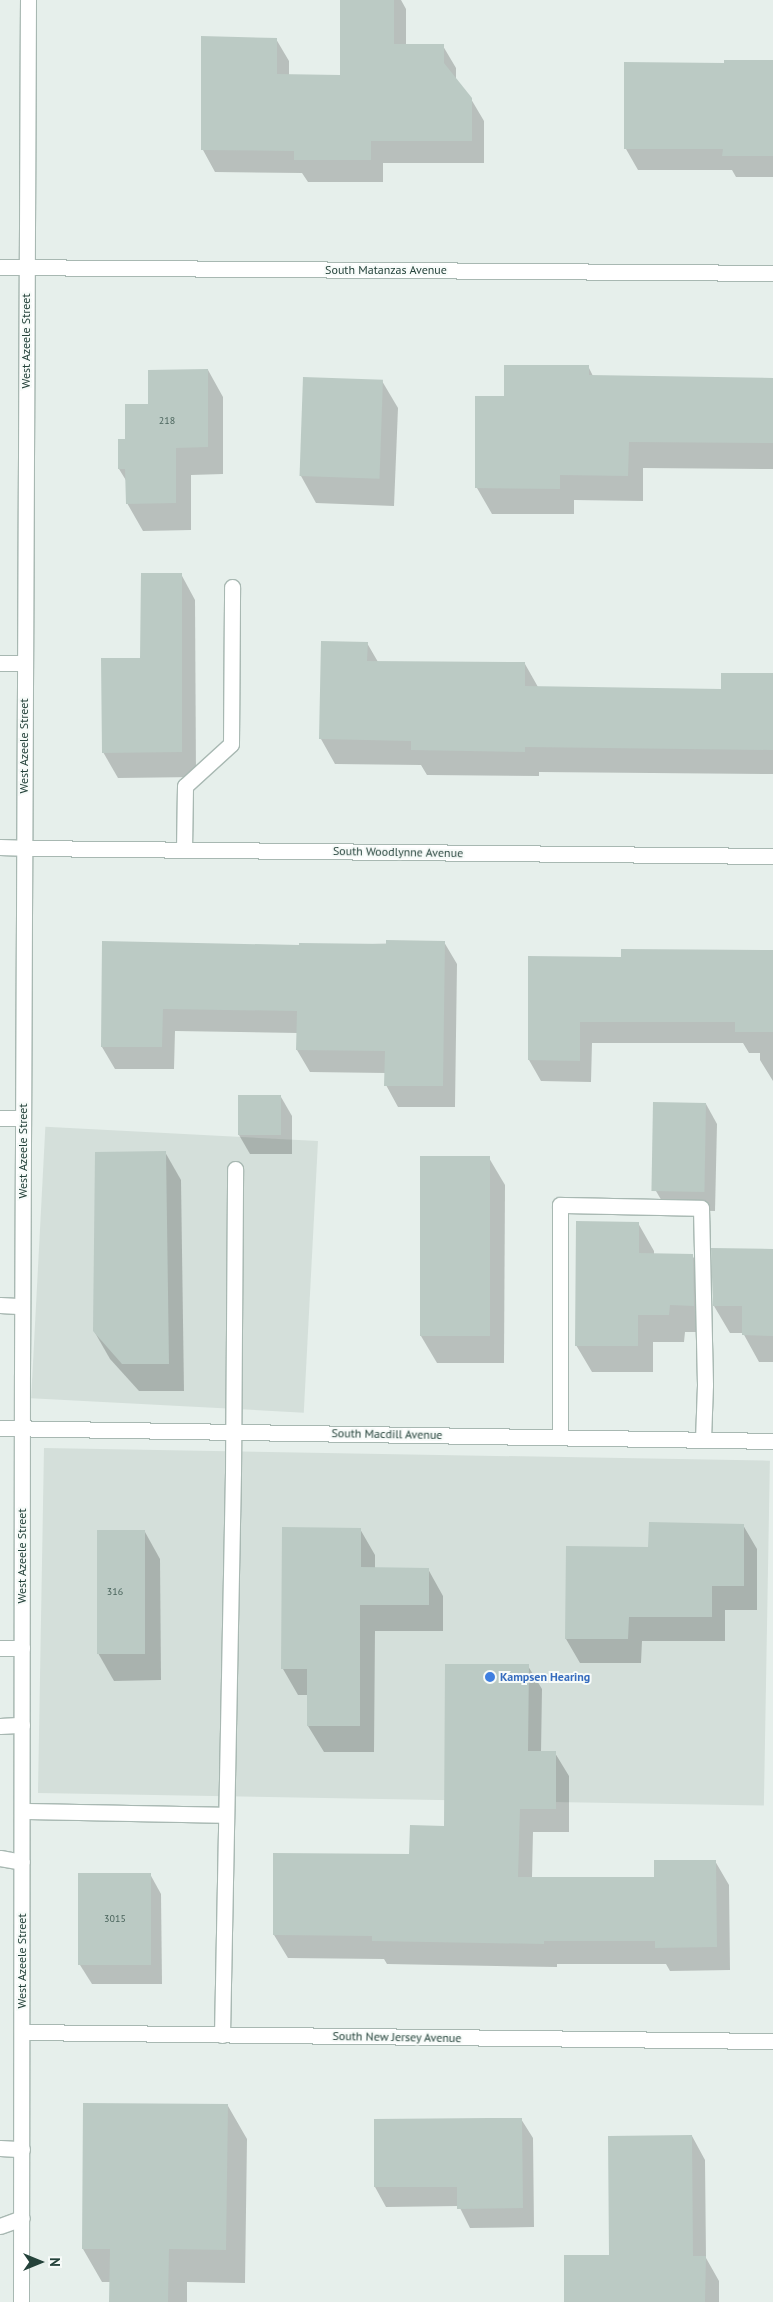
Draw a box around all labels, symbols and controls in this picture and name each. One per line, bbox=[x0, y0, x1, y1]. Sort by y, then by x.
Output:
street label: South Matanzas Avenue bbox=[325, 263, 447, 277]
street label: West Azeele Street bbox=[19, 293, 33, 389]
house number: 218 bbox=[159, 415, 175, 427]
street label: West Azeele Street bbox=[17, 698, 31, 794]
street label: South Woodlynne Avenue bbox=[332, 844, 464, 860]
street label: West Azeele Street bbox=[16, 1103, 30, 1199]
street label: South Macdill Avenue bbox=[331, 1426, 443, 1442]
street label: West Azeele Street bbox=[15, 1508, 29, 1604]
house number: 316 bbox=[107, 1586, 123, 1598]
place label: Kampsen Hearing bbox=[500, 1670, 590, 1684]
marker: Kampsen Hearing bbox=[484, 1671, 496, 1683]
street label: West Azeele Street bbox=[15, 1913, 29, 2009]
house number: 3015 bbox=[104, 1913, 126, 1925]
street label: South New Jersey Avenue bbox=[332, 2029, 462, 2045]
north arrow bbox=[15, 2237, 65, 2287]
text: N bbox=[46, 2257, 64, 2267]

